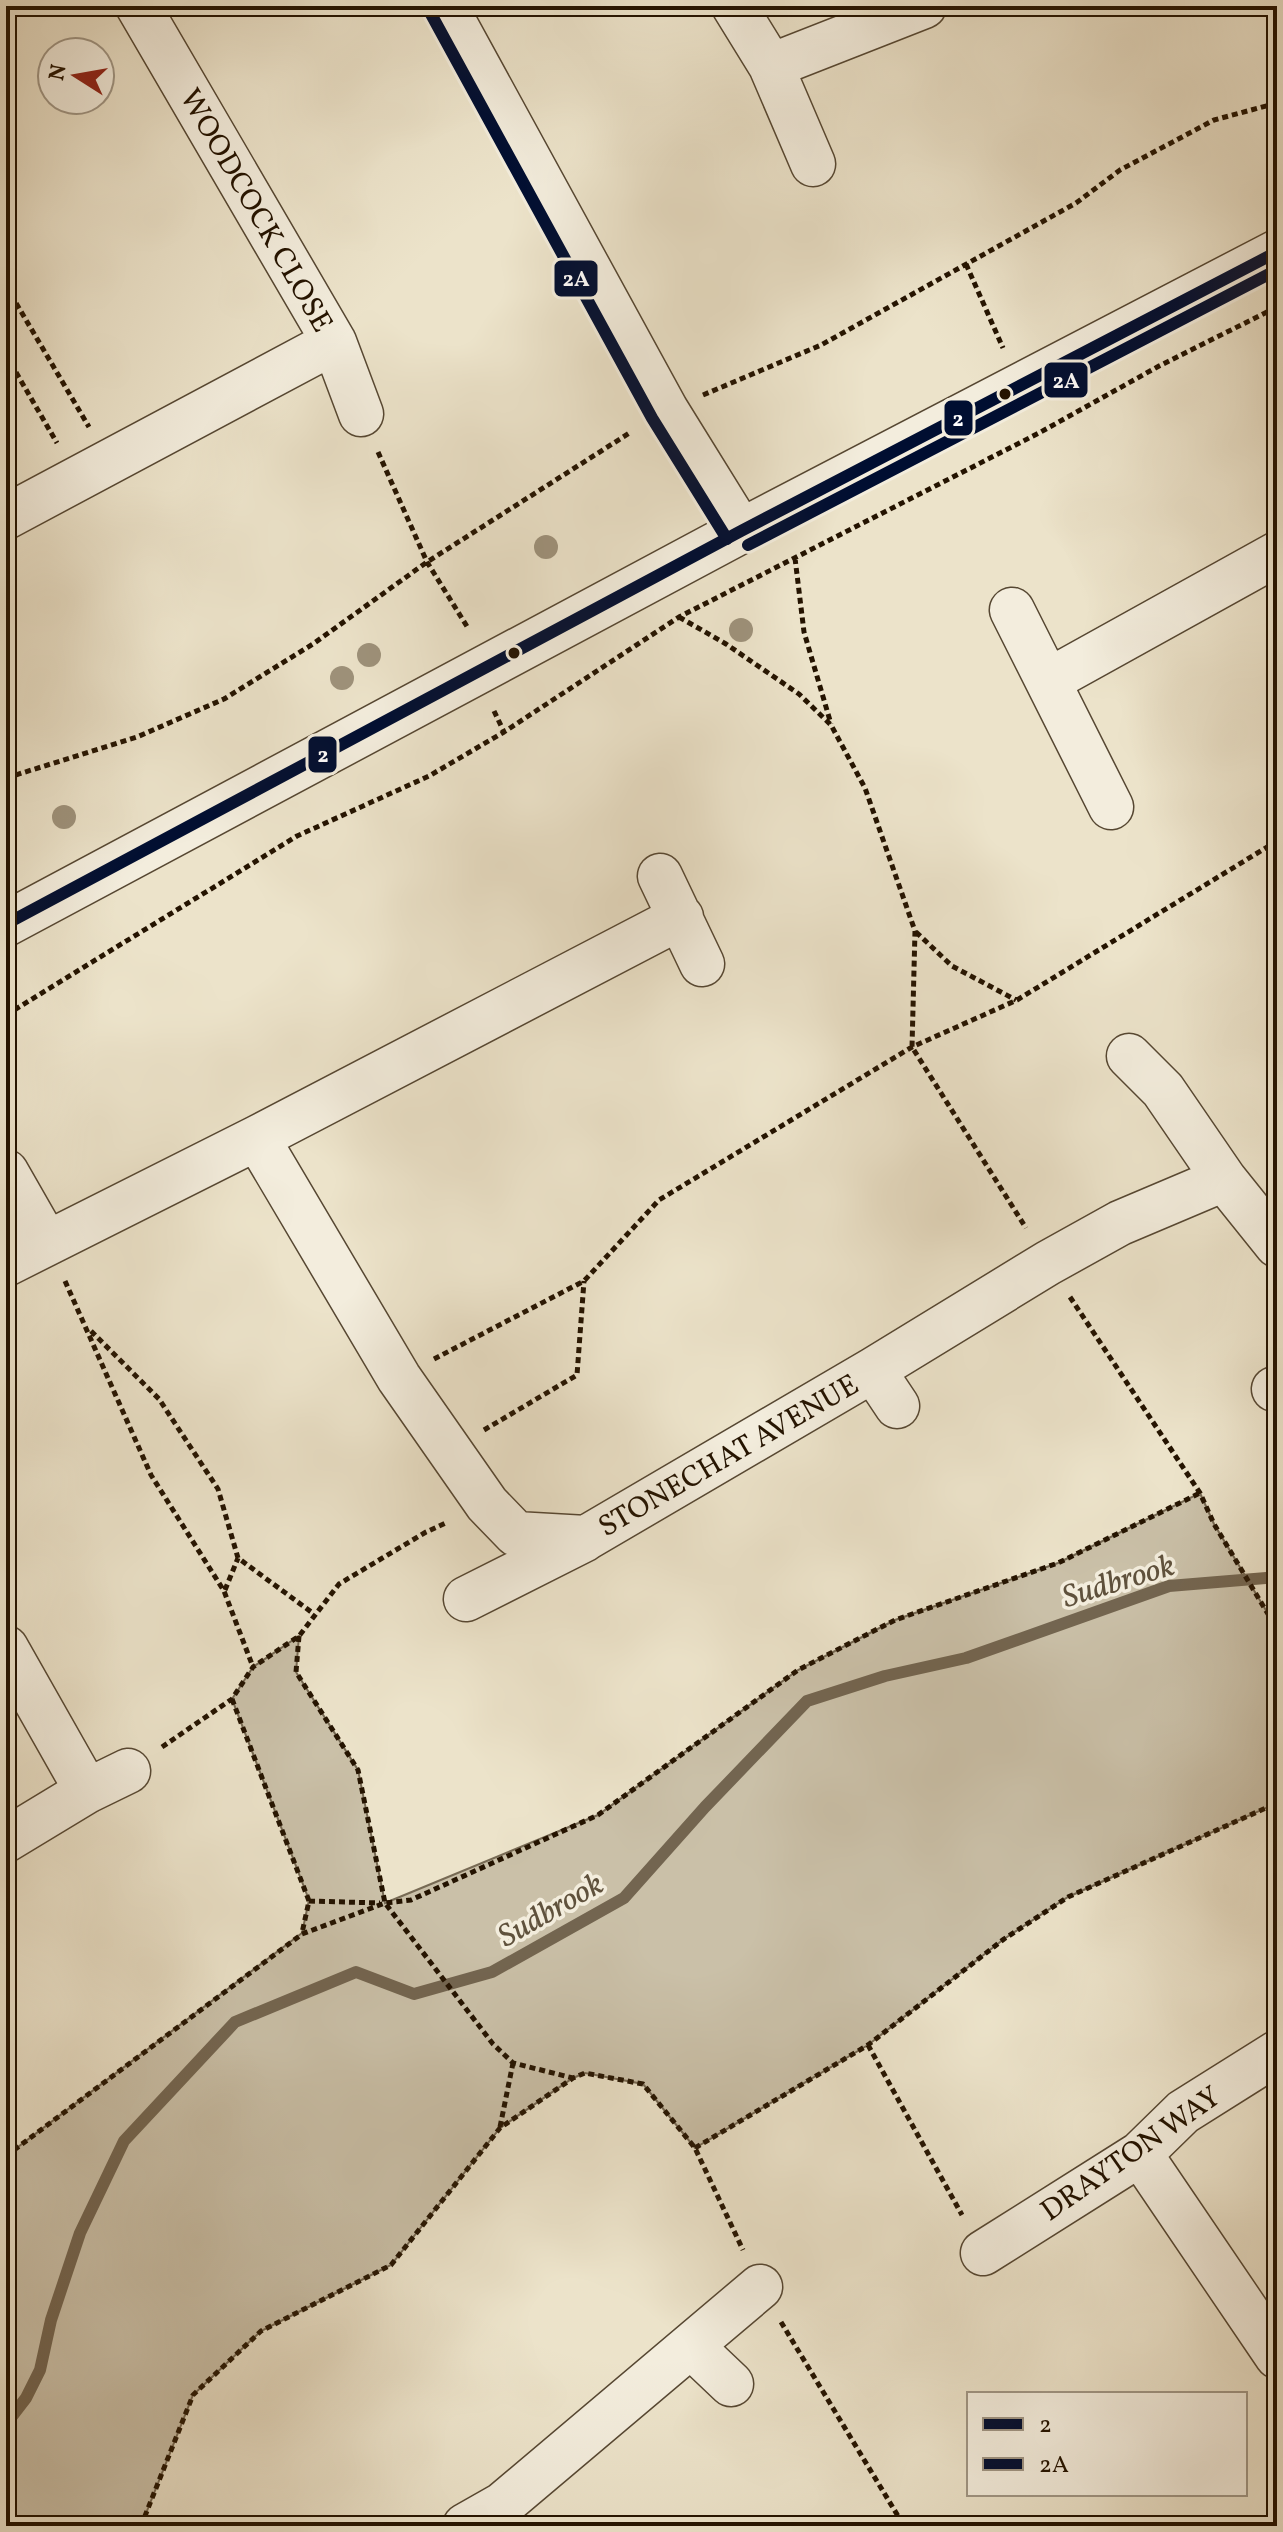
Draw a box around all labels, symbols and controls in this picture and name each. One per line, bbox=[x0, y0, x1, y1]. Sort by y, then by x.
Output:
north arrow bbox=[36, 36, 116, 116]
text: N bbox=[42, 62, 76, 83]
street label: WOODCOCK CLOSE bbox=[168, 81, 342, 341]
line badge: 2A bbox=[553, 259, 599, 298]
text: 2A bbox=[562, 265, 590, 296]
line badge: 2A bbox=[1043, 361, 1089, 399]
text: 2A bbox=[1052, 367, 1080, 398]
unlabelled marker bbox=[997, 386, 1013, 402]
line badge: 2 bbox=[943, 399, 974, 437]
text: 2 bbox=[952, 405, 964, 436]
unlabelled marker bbox=[506, 645, 522, 661]
line badge: 2 bbox=[307, 735, 338, 774]
text: 2 bbox=[317, 741, 329, 772]
street label: STONECHAT AVENUE bbox=[591, 1365, 867, 1549]
water label: Sudbrook bbox=[1057, 1545, 1181, 1621]
water label: Sudbrook bbox=[490, 1864, 613, 1960]
street label: DRAYTON WAY bbox=[1033, 2077, 1230, 2232]
legend bbox=[967, 2392, 1247, 2496]
text: 2 bbox=[1039, 2409, 1052, 2443]
text: 2A bbox=[1039, 2449, 1069, 2483]

